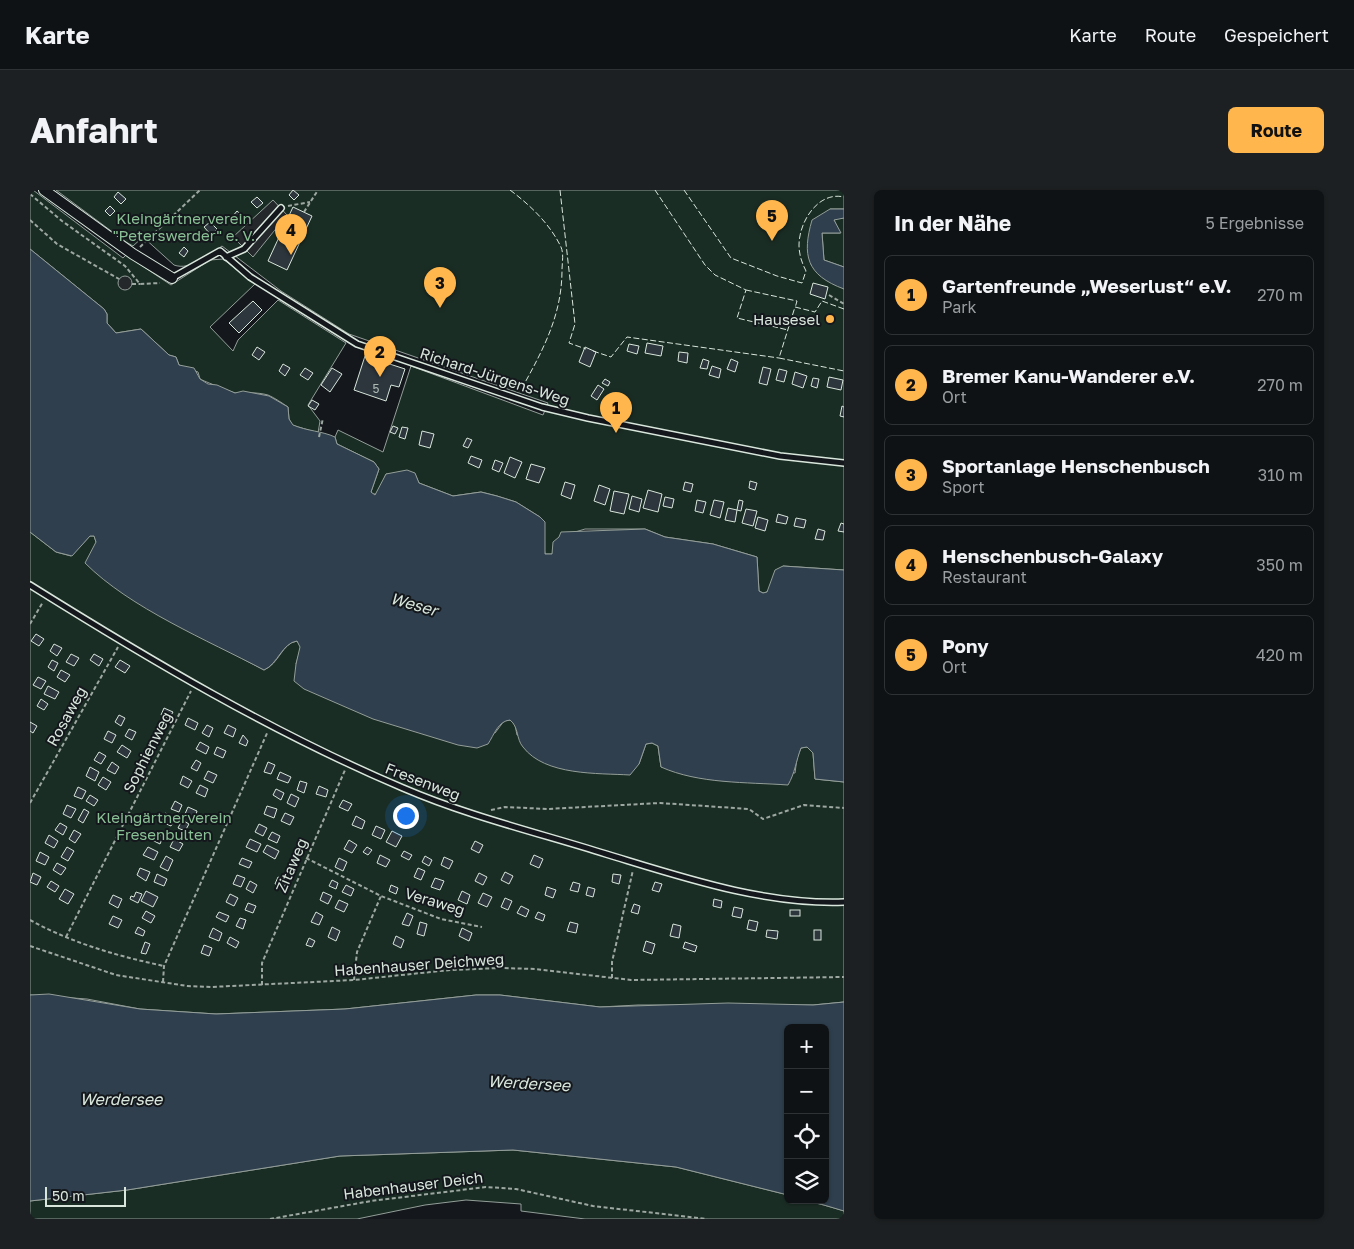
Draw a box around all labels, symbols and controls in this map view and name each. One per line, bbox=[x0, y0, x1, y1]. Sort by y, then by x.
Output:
text: Karte bbox=[25, 20, 90, 49]
text: Karte bbox=[1069, 24, 1117, 46]
text: Route bbox=[1145, 24, 1196, 46]
text: Gespeichert bbox=[1224, 24, 1329, 46]
button: Route bbox=[1228, 107, 1324, 153]
text: Anfahrt bbox=[30, 109, 158, 151]
pin: 5 bbox=[756, 200, 788, 241]
park label: Kleingärtnerverein "Peterswerder" e. V. bbox=[113, 209, 255, 244]
text: In der Nähe bbox=[894, 210, 1011, 236]
text: 5 Ergebnisse bbox=[1206, 213, 1304, 233]
pin: 4 bbox=[275, 214, 307, 255]
pin: 3 bbox=[424, 267, 456, 308]
text: Gartenfreunde „Weserlust“ e.V. bbox=[942, 274, 1232, 297]
text: 1 bbox=[907, 285, 915, 305]
text: 270 m bbox=[1257, 285, 1303, 305]
text: Park bbox=[942, 297, 977, 317]
place label: Hausesel bbox=[753, 310, 820, 328]
marker: Hausesel bbox=[824, 313, 836, 325]
pin: 2 bbox=[364, 336, 396, 377]
street label: Richard-Jürgens-Weg bbox=[418, 343, 572, 409]
text: Bremer Kanu-Wanderer e.V. bbox=[942, 364, 1195, 387]
text: 2 bbox=[906, 375, 916, 395]
text: 270 m bbox=[1257, 375, 1303, 395]
house number: 5 bbox=[373, 381, 380, 396]
text: Ort bbox=[942, 387, 967, 407]
pin: 1 bbox=[600, 392, 632, 433]
text: Sportanlage Henschenbusch bbox=[942, 454, 1210, 477]
text: 3 bbox=[906, 465, 916, 485]
text: 310 m bbox=[1258, 465, 1303, 485]
text: Sport bbox=[942, 477, 985, 497]
text: Henschenbusch-Galaxy bbox=[942, 544, 1163, 567]
text: 4 bbox=[906, 555, 916, 575]
text: 350 m bbox=[1256, 555, 1303, 575]
text: Restaurant bbox=[942, 567, 1027, 587]
water label: Weser bbox=[388, 588, 442, 621]
text: Pony bbox=[942, 634, 989, 657]
text: 5 bbox=[906, 645, 916, 665]
text: 420 m bbox=[1256, 645, 1303, 665]
text: Ort bbox=[942, 657, 967, 677]
street label: Rosaweg bbox=[42, 683, 90, 749]
street label: Sophienweg bbox=[119, 708, 175, 796]
street label: Fresenweg bbox=[383, 758, 463, 804]
your location bbox=[393, 803, 419, 829]
park label: Kleingärtnerverein Fresenbulten bbox=[96, 808, 232, 843]
street label: Zitaweg bbox=[272, 835, 310, 895]
street label: Veraweg bbox=[403, 883, 467, 919]
street label: Habenhauser Deichweg bbox=[333, 949, 505, 979]
map controls bbox=[784, 1024, 829, 1204]
button: + bbox=[784, 1024, 829, 1069]
button: − bbox=[784, 1069, 829, 1114]
water label: Werdersee bbox=[487, 1071, 572, 1095]
water label: Werdersee bbox=[80, 1089, 164, 1109]
button: locate bbox=[784, 1114, 829, 1159]
button: layers bbox=[784, 1159, 829, 1204]
street label: Habenhauser Deich bbox=[342, 1167, 484, 1203]
scale bar bbox=[45, 1184, 126, 1207]
text: 50 m bbox=[52, 1187, 85, 1204]

